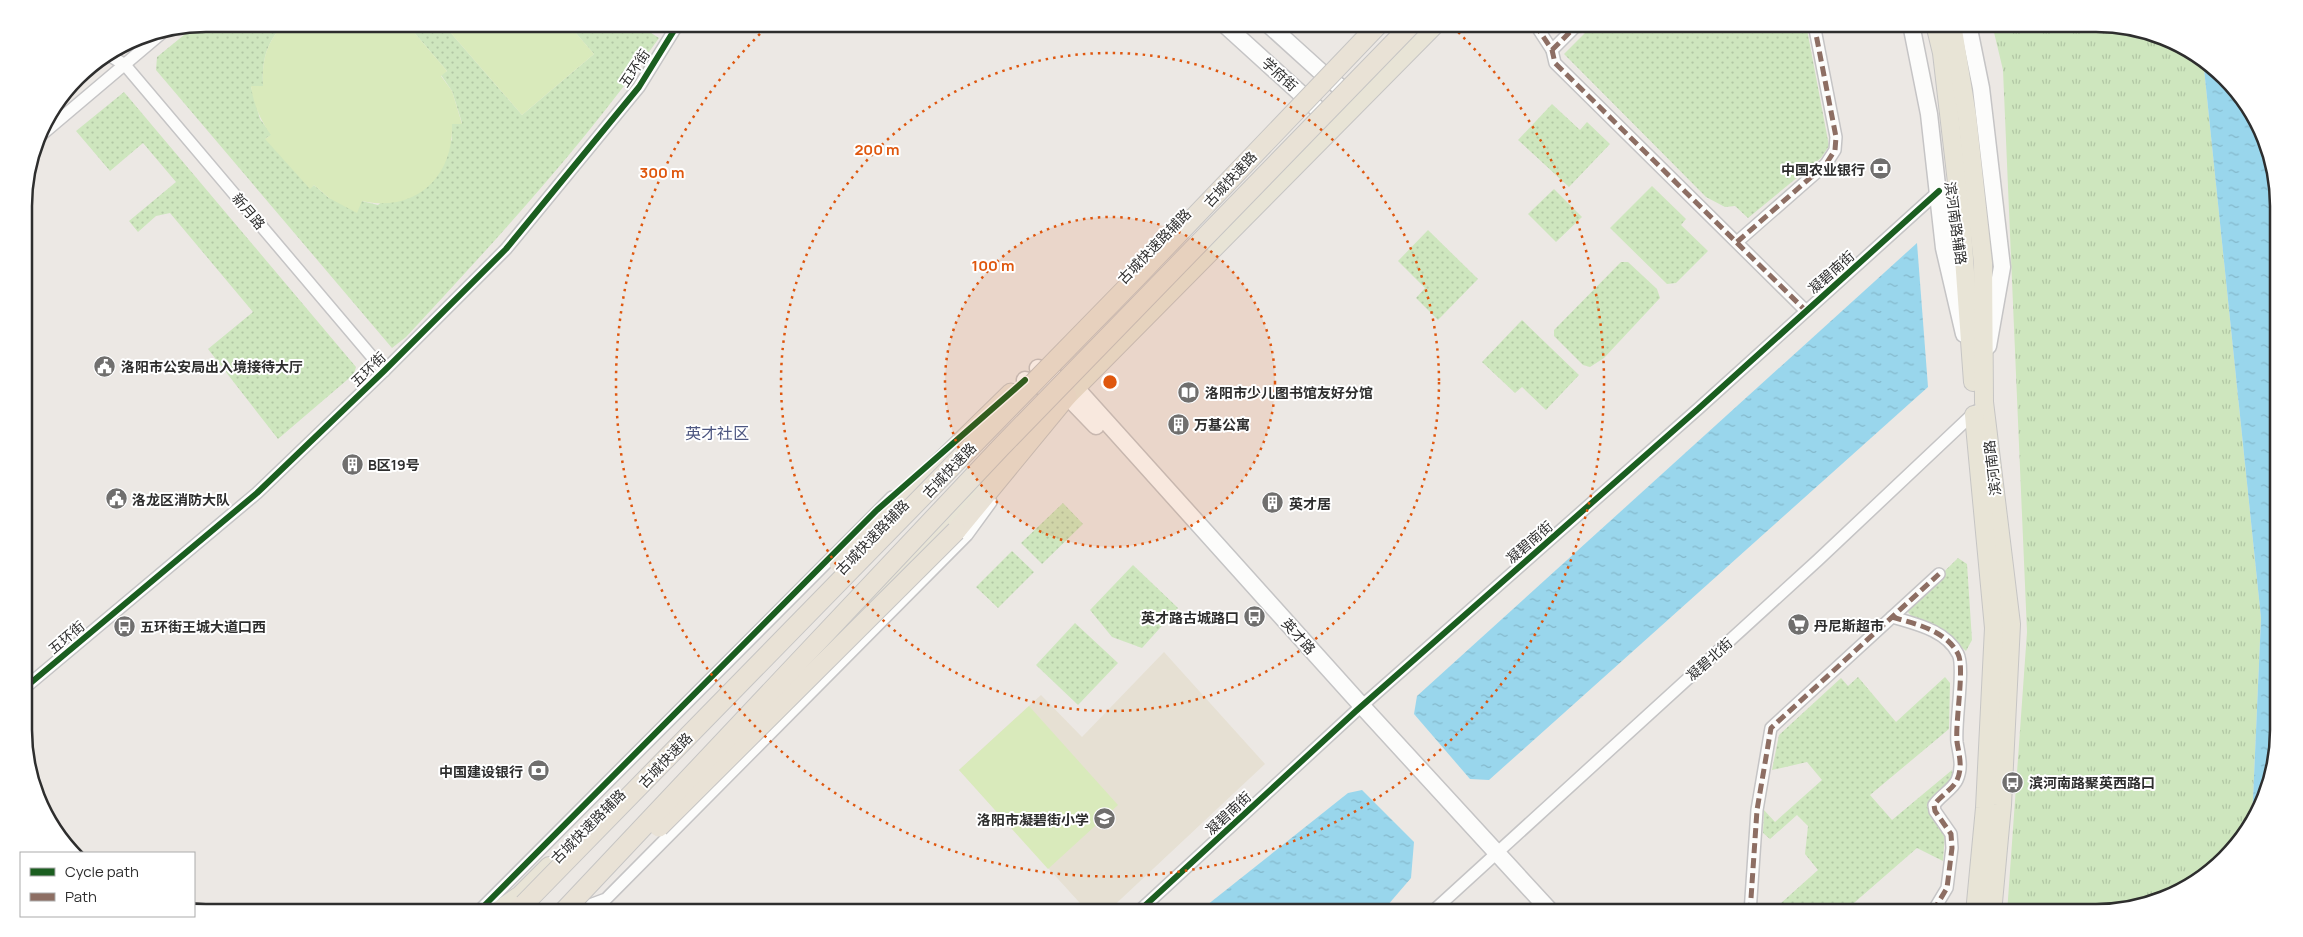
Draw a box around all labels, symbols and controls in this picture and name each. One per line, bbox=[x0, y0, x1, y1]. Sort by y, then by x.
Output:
street label: 五环街 bbox=[614, 45, 654, 91]
street label: 学府街 bbox=[1258, 53, 1302, 95]
text: 200 m bbox=[854, 139, 900, 160]
street label: 古城快速路 bbox=[1199, 147, 1261, 211]
bank icon: 中国农业银行 bbox=[1869, 157, 1893, 181]
place label: 中国农业银行 bbox=[1781, 160, 1865, 179]
text: 300 m bbox=[640, 162, 684, 183]
street label: 滨河南路辅路 bbox=[1941, 180, 1971, 266]
street label: 新月路 bbox=[228, 189, 270, 233]
street label: 古城快速路辅路 bbox=[1113, 204, 1195, 288]
street label: 凝碧南街 bbox=[1804, 246, 1858, 298]
text: 100 m bbox=[972, 255, 1014, 276]
street label: 五环街 bbox=[346, 348, 390, 390]
public building icon: 洛阳市公安局出入境接待大厅 bbox=[93, 354, 117, 378]
place label: 洛阳市公安局出入境接待大厅 bbox=[121, 357, 303, 376]
centre of rings bbox=[1101, 373, 1119, 391]
library icon: 洛阳市少儿图书馆友好分馆 bbox=[1177, 380, 1201, 404]
place label: 洛阳市少儿图书馆友好分馆 bbox=[1205, 383, 1373, 402]
building icon: 万基公寓 bbox=[1166, 412, 1190, 436]
place label: 万基公寓 bbox=[1194, 415, 1250, 434]
district label: 英才社区 bbox=[685, 422, 749, 444]
street label: 古城快速路 bbox=[918, 438, 980, 502]
street label: 滨河南路 bbox=[1979, 439, 2005, 497]
building icon: B区19号 bbox=[340, 452, 364, 476]
place label: B区19号 bbox=[368, 455, 420, 474]
public building icon: 洛龙区消防大队 bbox=[104, 487, 128, 511]
place label: 洛龙区消防大队 bbox=[132, 490, 230, 509]
building icon: 英才居 bbox=[1261, 491, 1285, 515]
place label: 英才居 bbox=[1289, 494, 1331, 513]
street label: 古城快速路辅路 bbox=[831, 495, 913, 579]
street label: 凝碧南街 bbox=[1502, 516, 1556, 568]
bus stop icon: 英才路古城路口 bbox=[1243, 605, 1267, 629]
place label: 英才路古城路口 bbox=[1141, 608, 1239, 627]
supermarket icon: 丹尼斯超市 bbox=[1786, 613, 1810, 637]
bus stop icon: 五环街王城大道口西 bbox=[112, 614, 136, 638]
street label: 英才路 bbox=[1278, 614, 1320, 658]
street label: 五环街 bbox=[44, 616, 88, 658]
place label: 丹尼斯超市 bbox=[1814, 616, 1884, 635]
place label: 五环街王城大道口西 bbox=[140, 617, 266, 636]
street label: 凝碧北街 bbox=[1682, 633, 1736, 685]
street label: 古城快速路 bbox=[634, 728, 696, 792]
bank icon: 中国建设银行 bbox=[527, 759, 551, 783]
place label: 中国建设银行 bbox=[439, 762, 523, 781]
bus stop icon: 滨河南路聚英西路口 bbox=[2001, 770, 2025, 794]
place label: 滨河南路聚英西路口 bbox=[2029, 773, 2155, 792]
street label: 古城快速路辅路 bbox=[547, 785, 629, 867]
street label: 凝碧南街 bbox=[1201, 787, 1255, 839]
school or university icon: 洛阳市凝碧街小学 bbox=[1093, 807, 1117, 831]
place label: 洛阳市凝碧街小学 bbox=[977, 810, 1089, 829]
legend bbox=[20, 852, 195, 917]
text: Cycle path bbox=[65, 861, 139, 882]
text: Path bbox=[65, 886, 97, 907]

